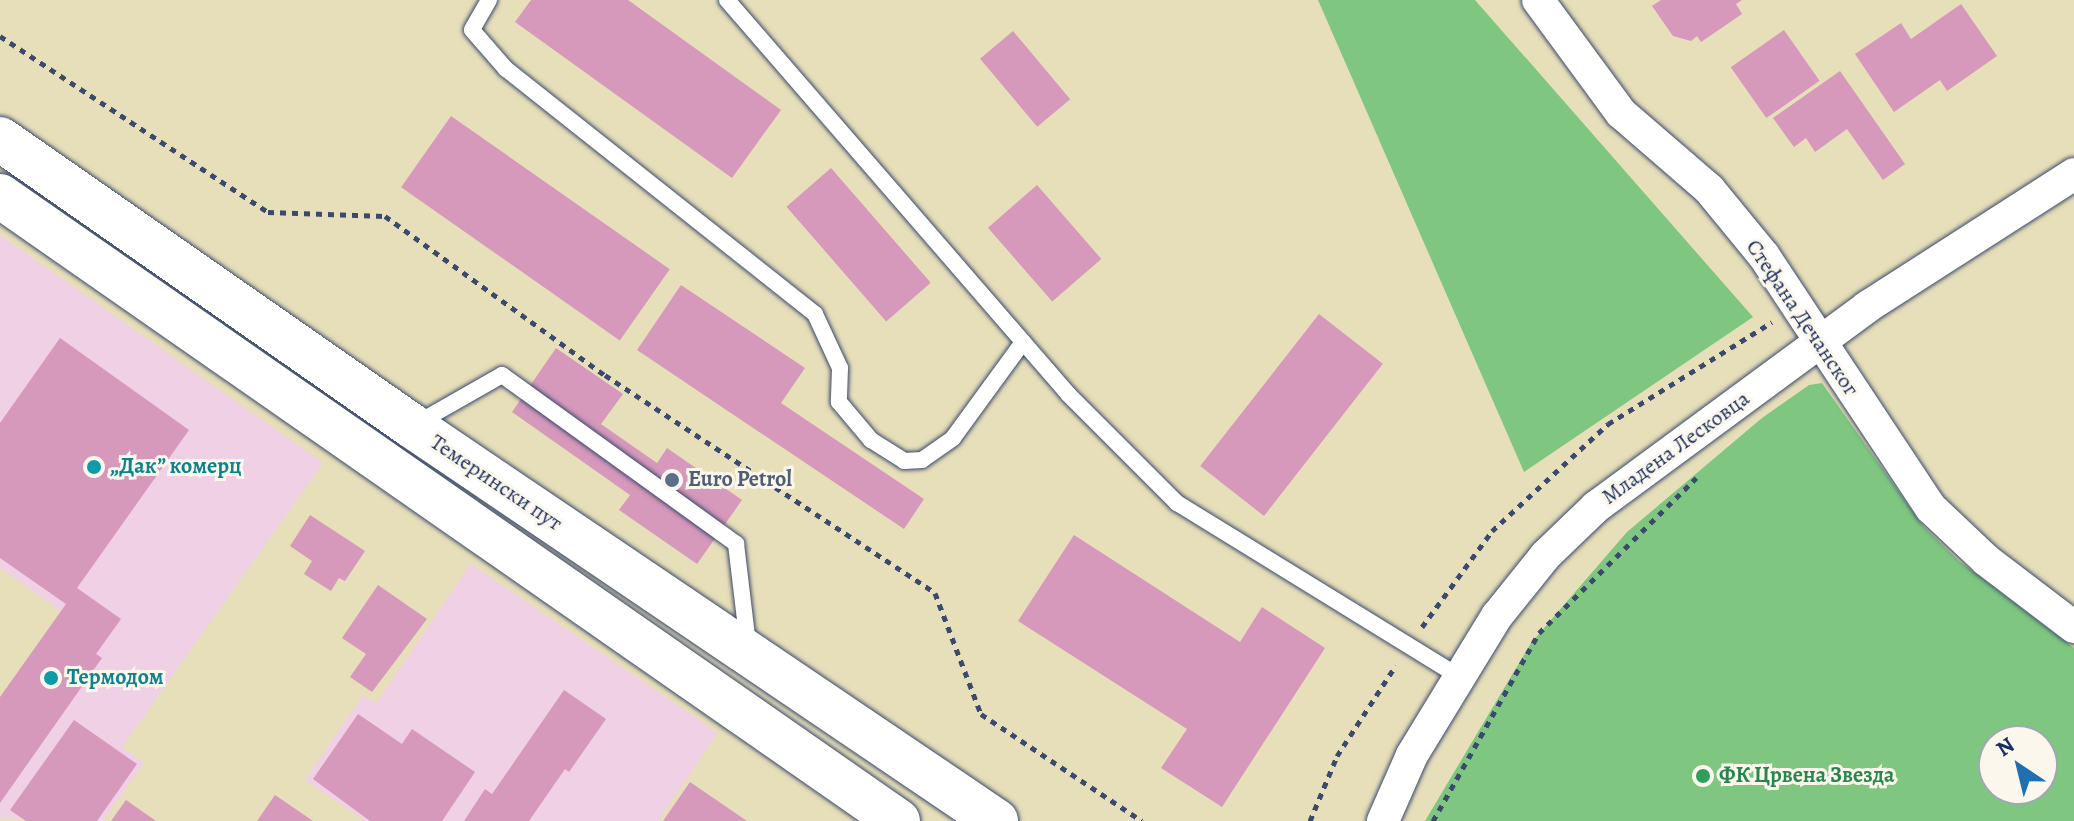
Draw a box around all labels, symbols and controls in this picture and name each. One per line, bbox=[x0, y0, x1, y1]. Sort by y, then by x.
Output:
street label: Стефана Дечанског bbox=[1740, 235, 1864, 401]
street label: Младена Лесковца bbox=[1597, 386, 1755, 510]
street label: Темерински пут bbox=[425, 429, 567, 537]
place label: „Дак” комерц bbox=[110, 454, 242, 480]
marker: „Дак” комерц bbox=[85, 458, 103, 476]
place label: Euro Petrol bbox=[688, 467, 792, 493]
marker: Euro Petrol bbox=[663, 471, 681, 489]
place label: Термодом bbox=[67, 665, 164, 691]
marker: Термодом bbox=[42, 669, 60, 687]
north arrow bbox=[1978, 725, 2058, 805]
text: N bbox=[1990, 730, 2021, 764]
place label: ФК Црвена Звезда bbox=[1719, 763, 1894, 789]
marker: ФК Црвена Звезда bbox=[1694, 767, 1712, 785]

